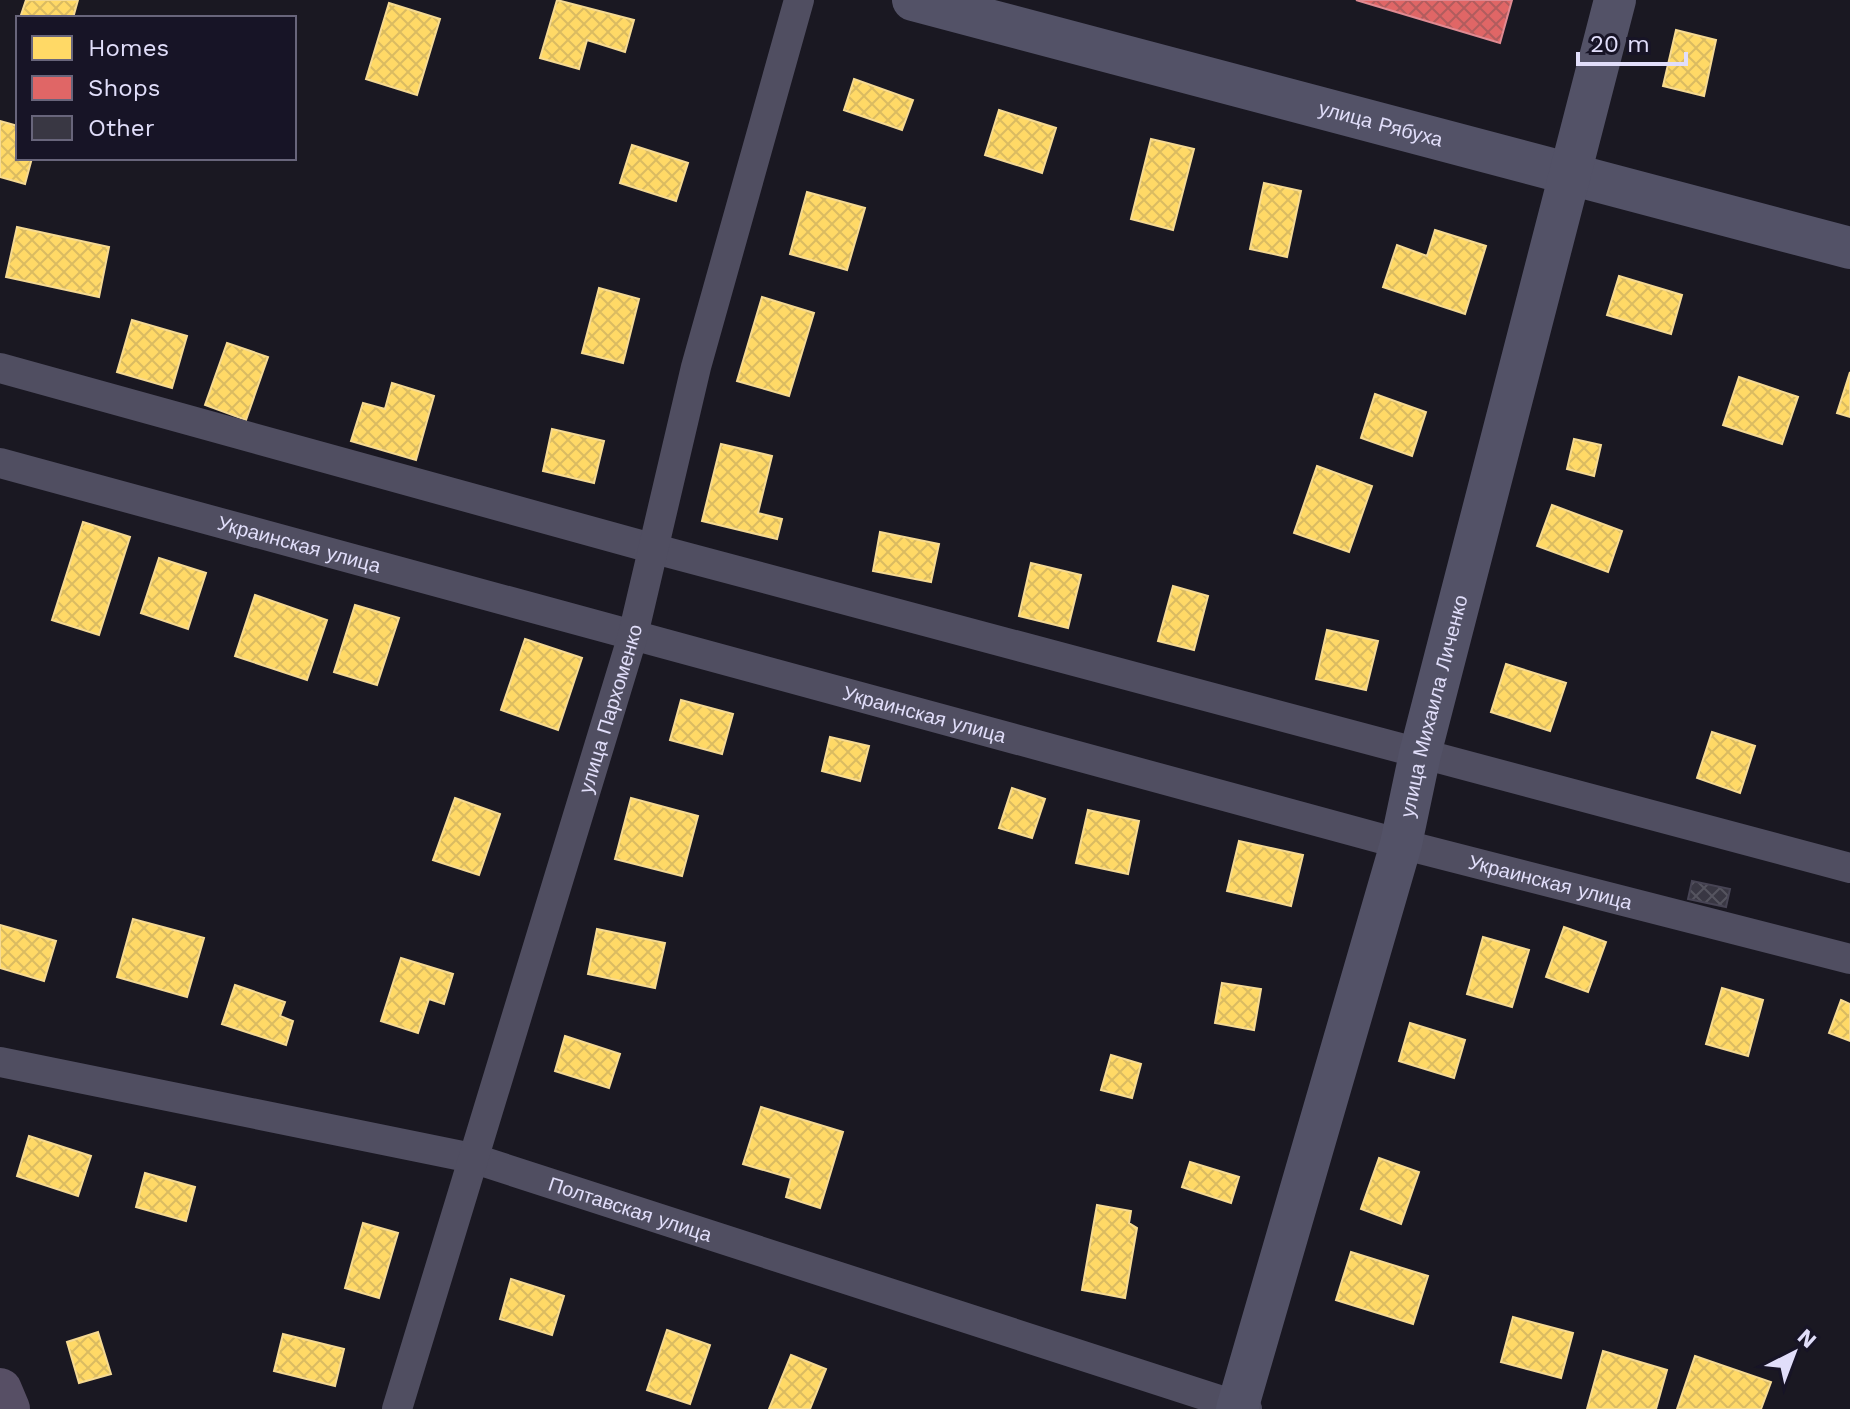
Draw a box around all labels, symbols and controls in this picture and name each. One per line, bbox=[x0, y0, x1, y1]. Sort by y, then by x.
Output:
legend bbox=[16, 16, 296, 160]
scale bar bbox=[1578, 16, 1686, 66]
text: 20 m bbox=[1590, 30, 1650, 58]
text: Homes bbox=[88, 34, 169, 62]
text: Shops bbox=[88, 74, 160, 102]
street label: улица Рябуха bbox=[1316, 96, 1446, 152]
text: Other bbox=[88, 114, 155, 142]
street label: Украинская улица bbox=[215, 511, 384, 578]
street label: улица Михаила Личенко bbox=[1395, 592, 1473, 820]
street label: улица Пархоменко bbox=[573, 622, 647, 796]
street label: Украинская улица bbox=[840, 681, 1009, 748]
street label: Украинская улица bbox=[1466, 850, 1636, 915]
street label: Полтавская улица bbox=[546, 1172, 716, 1247]
north arrow bbox=[1754, 1313, 1834, 1393]
text: N bbox=[1793, 1324, 1821, 1353]

